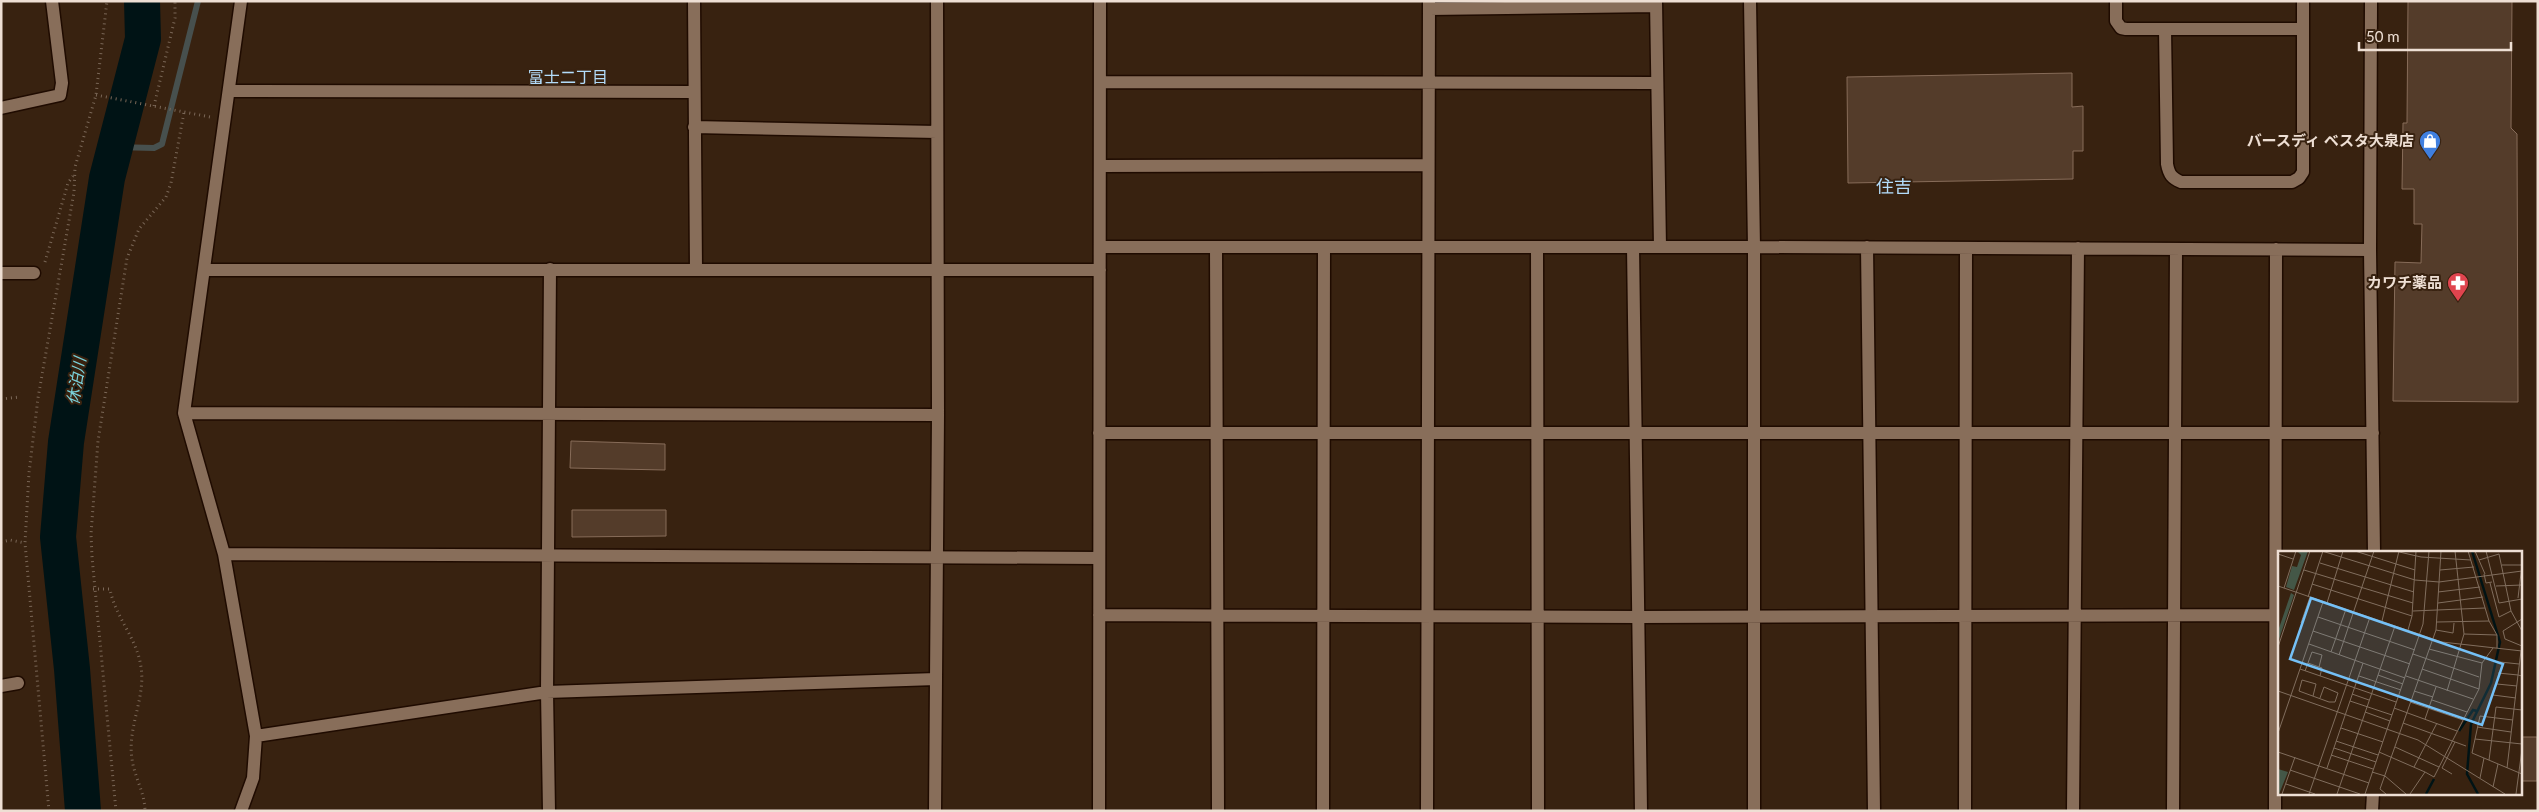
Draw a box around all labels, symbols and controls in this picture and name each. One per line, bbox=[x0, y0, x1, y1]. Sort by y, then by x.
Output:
scale bar bbox=[2359, 20, 2512, 52]
text: 50 m bbox=[2366, 27, 2400, 45]
district label: 富士二丁目 bbox=[528, 67, 608, 86]
shop icon: バースディ ベスタ大泉店 bbox=[2418, 129, 2442, 160]
place label: バースディ ベスタ大泉店 bbox=[2247, 131, 2414, 149]
district label: 住吉 bbox=[1876, 175, 1912, 197]
pharmacy icon: カワチ薬品 bbox=[2446, 271, 2470, 302]
place label: カワチ薬品 bbox=[2367, 273, 2442, 291]
water label: 休泊川 bbox=[62, 354, 89, 406]
inset map bbox=[2278, 551, 2522, 794]

